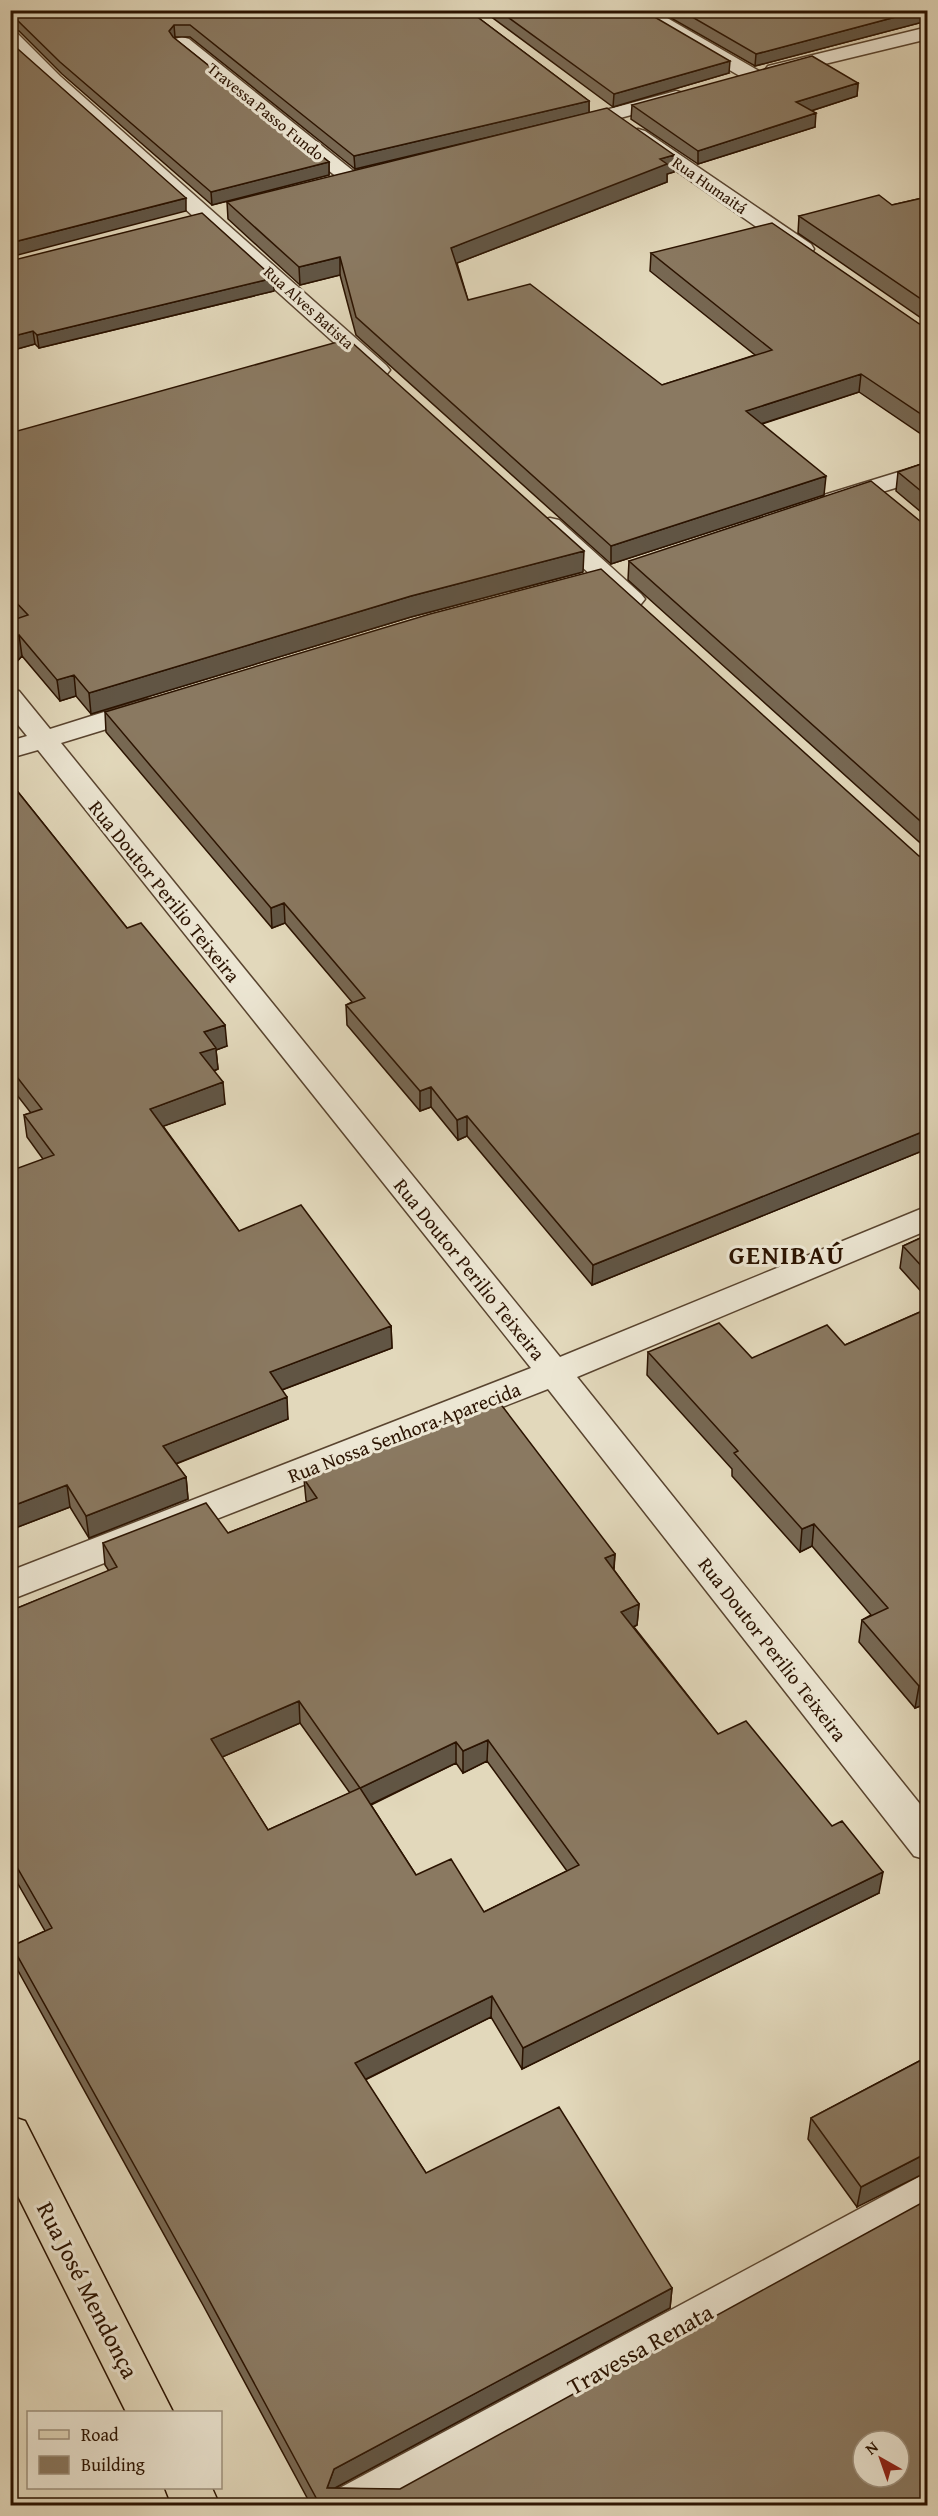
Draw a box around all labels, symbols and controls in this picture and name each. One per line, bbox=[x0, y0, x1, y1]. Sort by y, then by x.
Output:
street label: Travessa Passo Fundo bbox=[202, 56, 330, 166]
street label: Rua Humaitá bbox=[668, 150, 753, 220]
street label: Rua Alves Batista bbox=[258, 260, 360, 355]
street label: Rua Doutor Perilio Teixeira bbox=[82, 794, 248, 989]
street label: Rua Doutor Perilio Teixeira bbox=[387, 1172, 553, 1367]
district label: GENIBAÚ bbox=[729, 1235, 845, 1274]
street label: Rua Nossa Senhora Aparecida bbox=[283, 1374, 525, 1490]
street label: Rua Doutor Perilio Teixeira bbox=[692, 1551, 855, 1748]
street label: Rua José Mendonça bbox=[28, 2196, 148, 2385]
street label: Travessa Renata bbox=[561, 2294, 720, 2404]
legend bbox=[27, 2411, 222, 2489]
text: Road bbox=[81, 2421, 119, 2448]
north arrow bbox=[851, 2429, 911, 2489]
text: N bbox=[860, 2435, 883, 2460]
text: Building bbox=[81, 2451, 145, 2478]

